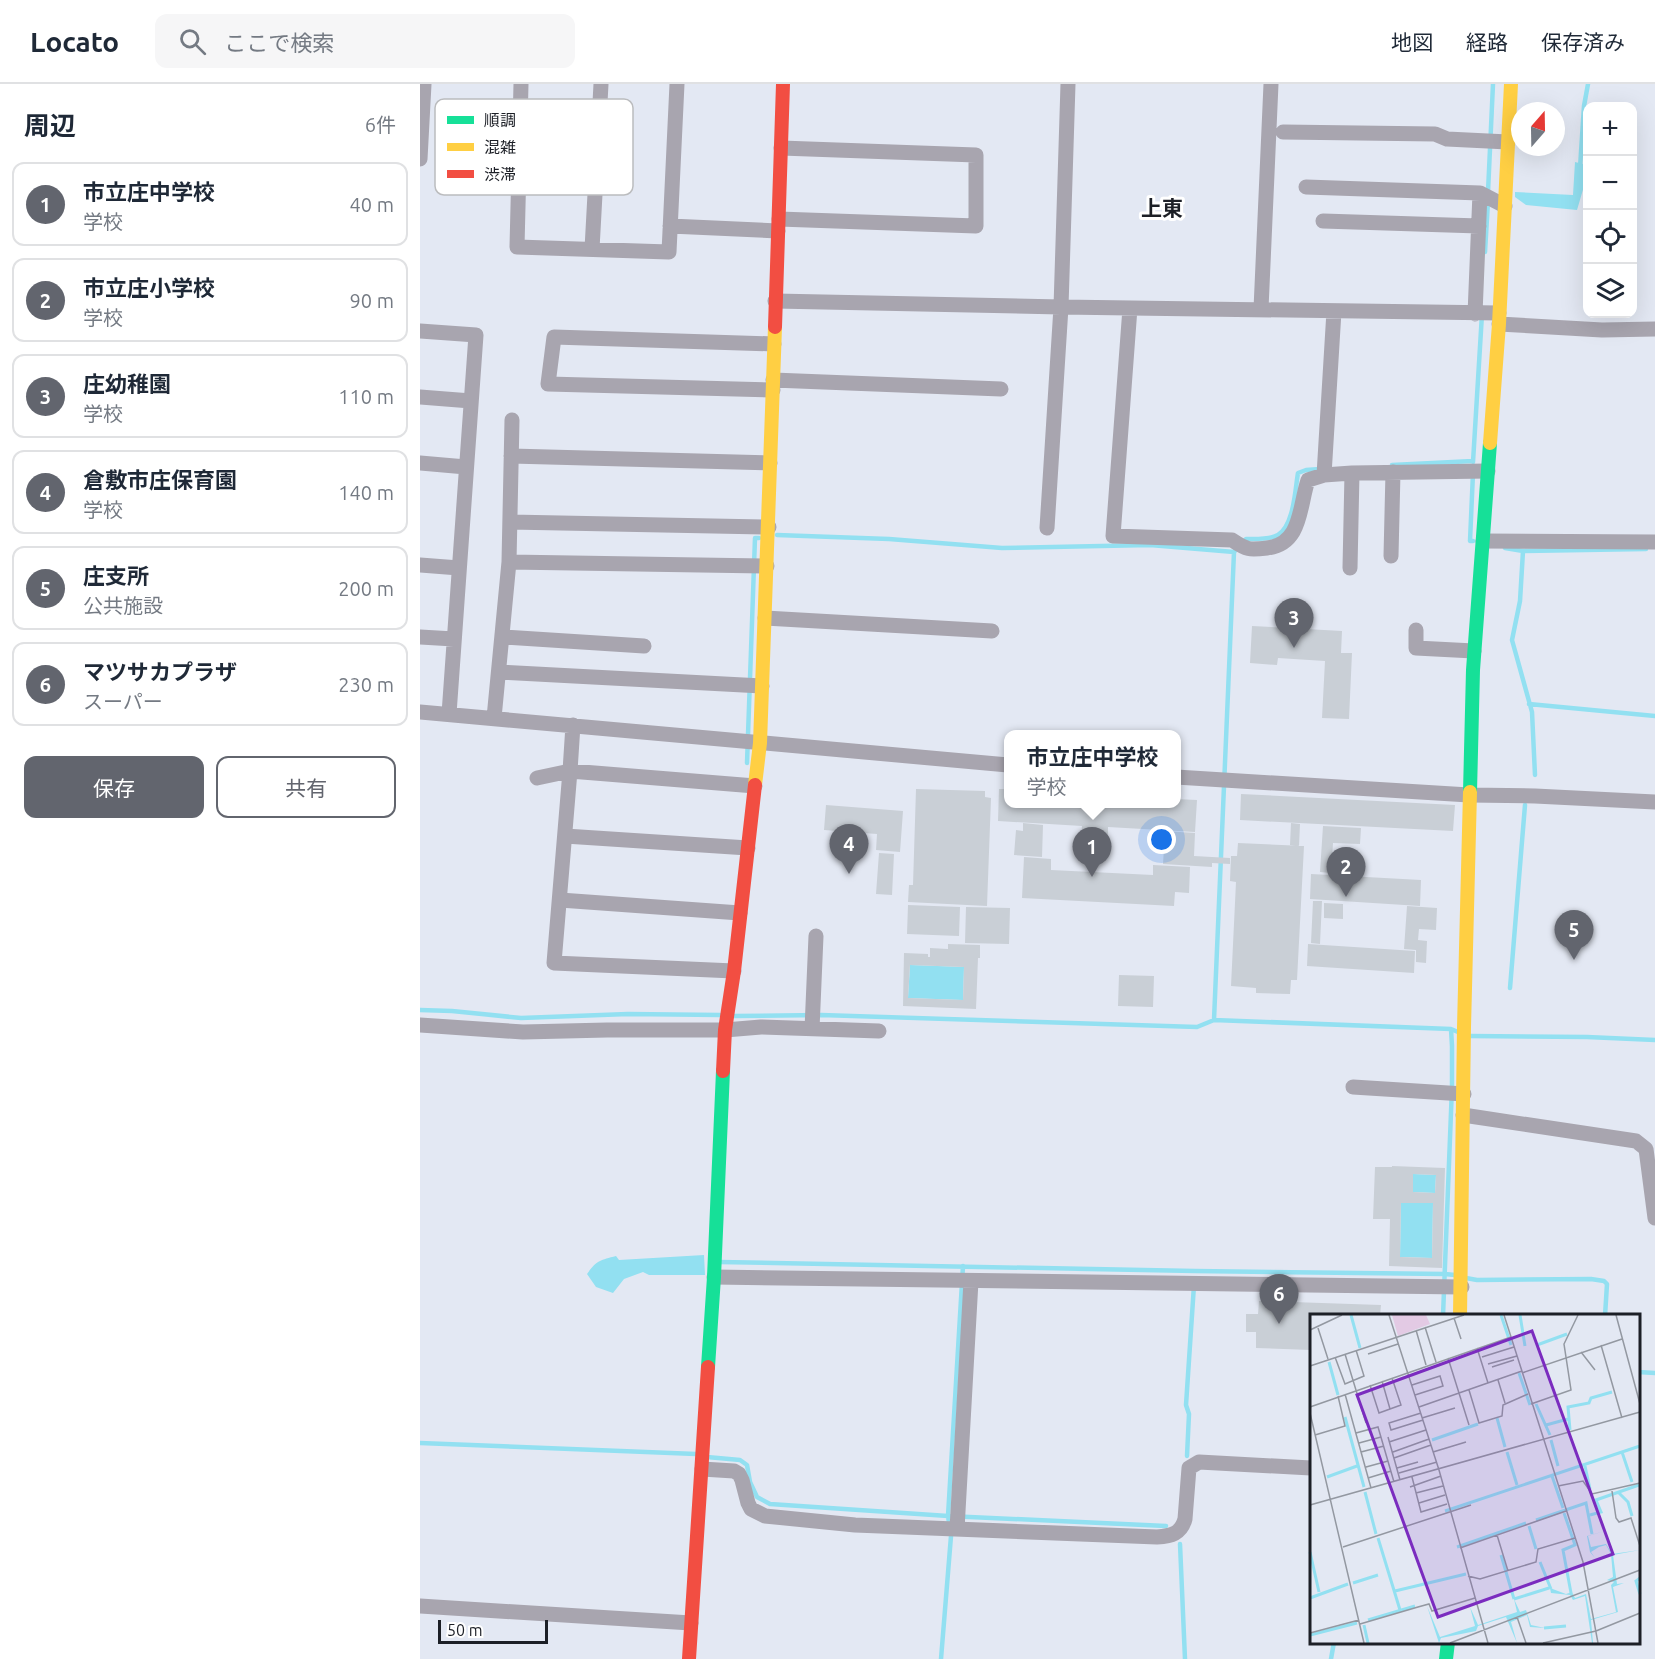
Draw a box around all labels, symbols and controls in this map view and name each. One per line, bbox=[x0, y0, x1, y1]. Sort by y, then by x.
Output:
search box bbox=[155, 14, 575, 68]
icon: search bbox=[176, 25, 209, 58]
text: Locato bbox=[30, 26, 119, 57]
text: ここで検索 bbox=[224, 30, 334, 55]
text: 地図 bbox=[1391, 30, 1433, 54]
text: 経路 bbox=[1466, 30, 1508, 54]
text: 保存済み bbox=[1541, 30, 1625, 54]
legend bbox=[435, 99, 633, 195]
north arrow bbox=[1511, 102, 1565, 156]
map controls bbox=[1583, 102, 1637, 318]
button: + bbox=[1583, 102, 1637, 156]
text: 周辺 bbox=[24, 111, 76, 140]
text: 順調 bbox=[484, 111, 516, 129]
text: 6件 bbox=[365, 113, 396, 136]
text: 混雑 bbox=[484, 138, 516, 156]
button: − bbox=[1583, 156, 1637, 210]
text: 渋滞 bbox=[484, 165, 516, 183]
text: 市立庄中学校 bbox=[83, 179, 215, 204]
text: 1 bbox=[40, 193, 51, 216]
text: 40 m bbox=[350, 193, 394, 216]
district label: 上東 bbox=[1141, 196, 1183, 220]
text: 学校 bbox=[83, 210, 123, 233]
button: locate bbox=[1583, 210, 1637, 264]
button: layers bbox=[1583, 264, 1637, 318]
text: 市立庄小学校 bbox=[83, 275, 215, 300]
text: 2 bbox=[40, 289, 51, 312]
text: 90 m bbox=[350, 289, 394, 312]
text: 学校 bbox=[83, 306, 123, 329]
text: 庄幼稚園 bbox=[83, 371, 171, 396]
text: 3 bbox=[40, 385, 51, 408]
text: 110 m bbox=[338, 385, 394, 408]
text: 学校 bbox=[83, 402, 123, 425]
text: 倉敷市庄保育園 bbox=[83, 467, 237, 492]
text: 4 bbox=[40, 481, 51, 504]
text: 140 m bbox=[338, 481, 394, 504]
text: 学校 bbox=[83, 498, 123, 521]
text: 庄支所 bbox=[83, 563, 149, 588]
text: 5 bbox=[40, 577, 51, 600]
text: 200 m bbox=[338, 577, 394, 600]
text: 公共施設 bbox=[83, 594, 163, 617]
pin: 3 bbox=[1274, 598, 1314, 648]
text: マツサカプラザ bbox=[83, 659, 237, 684]
text: 6 bbox=[40, 673, 51, 696]
text: 230 m bbox=[338, 673, 394, 696]
text: スーパー bbox=[83, 690, 163, 713]
popup bbox=[1004, 730, 1181, 808]
text: 市立庄中学校 bbox=[1026, 744, 1159, 769]
button: 保存 bbox=[24, 756, 204, 818]
button: 共有 bbox=[216, 756, 396, 818]
text: 学校 bbox=[1026, 775, 1066, 798]
pin: 4 bbox=[830, 824, 868, 874]
your location bbox=[1147, 825, 1176, 854]
pin: 1 bbox=[1072, 828, 1112, 877]
pin: 2 bbox=[1326, 848, 1366, 897]
pin: 5 bbox=[1554, 910, 1594, 960]
pin: 6 bbox=[1260, 1274, 1298, 1324]
inset map bbox=[1310, 1314, 1640, 1644]
scale bar bbox=[438, 1617, 548, 1644]
text: 50 m bbox=[447, 1621, 483, 1639]

